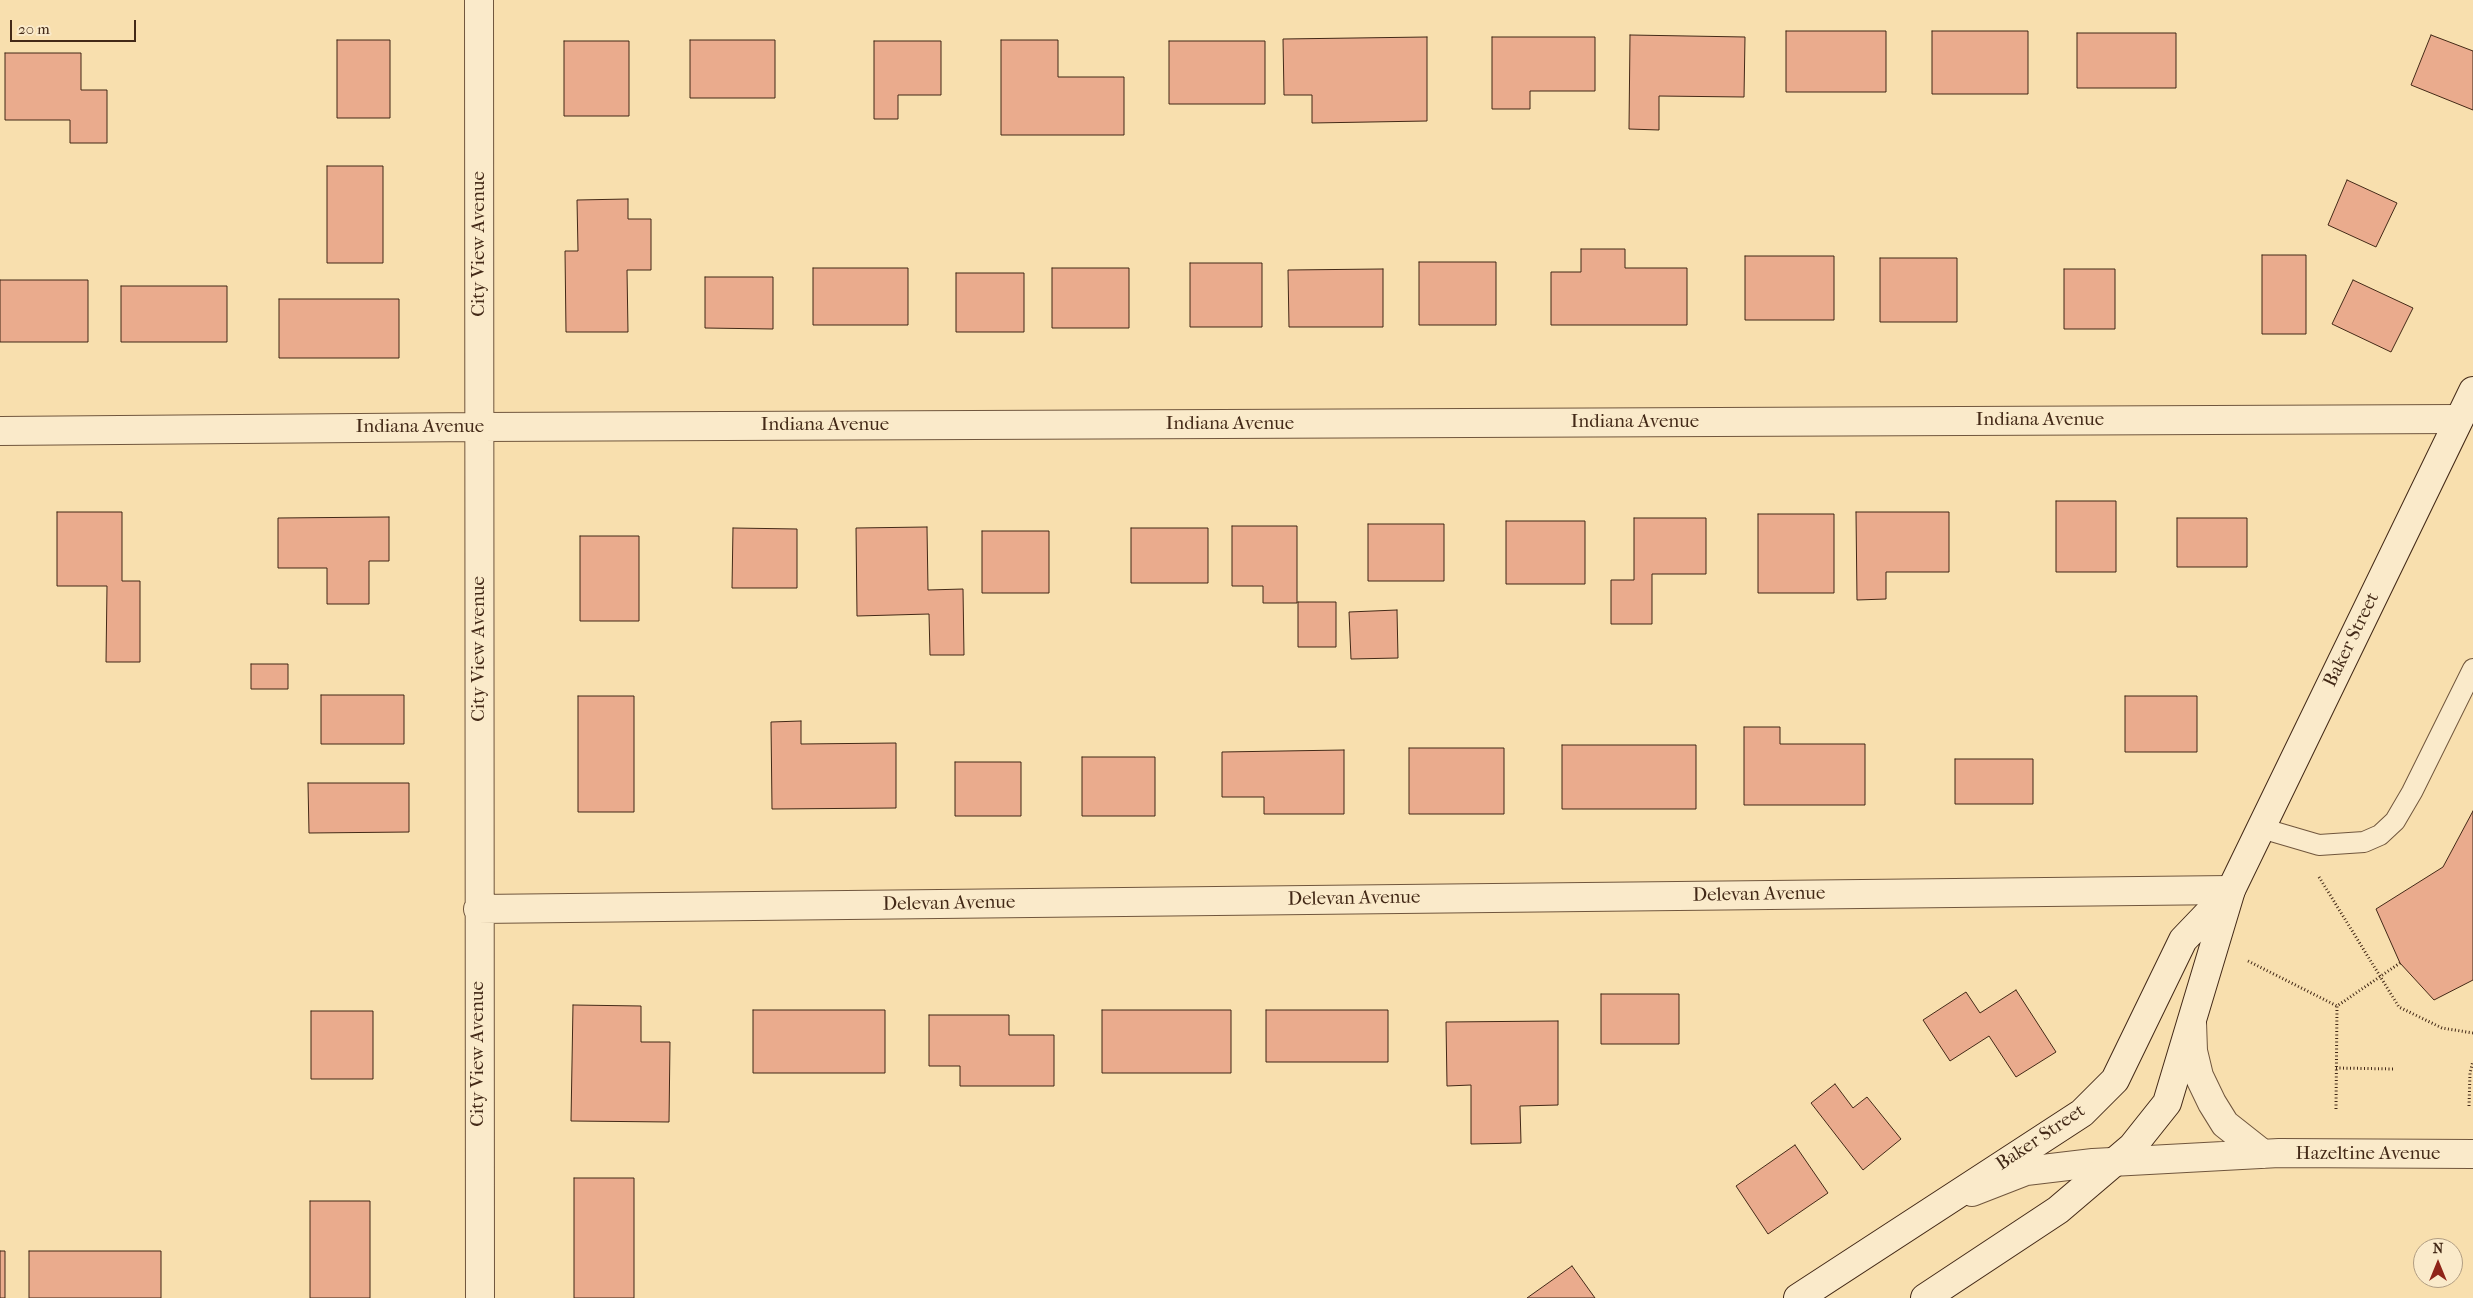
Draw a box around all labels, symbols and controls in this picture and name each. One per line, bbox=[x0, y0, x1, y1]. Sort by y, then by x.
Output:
scale bar bbox=[12, 10, 139, 42]
text: 20 m bbox=[18, 20, 50, 38]
street label: City View Avenue bbox=[468, 171, 490, 317]
street label: Indiana Avenue bbox=[1976, 409, 2104, 431]
street label: Indiana Avenue bbox=[1571, 411, 1699, 433]
street label: Indiana Avenue bbox=[1166, 413, 1294, 435]
street label: Indiana Avenue bbox=[761, 414, 889, 436]
street label: Indiana Avenue bbox=[356, 416, 484, 438]
street label: City View Avenue bbox=[468, 576, 490, 722]
street label: Baker Street bbox=[2319, 589, 2385, 691]
street label: Delevan Avenue bbox=[1692, 882, 1826, 908]
street label: Delevan Avenue bbox=[1287, 886, 1421, 912]
street label: Delevan Avenue bbox=[882, 891, 1016, 917]
street label: City View Avenue bbox=[467, 981, 489, 1127]
street label: Baker Street bbox=[1992, 1100, 2090, 1176]
street label: Hazeltine Avenue bbox=[2296, 1143, 2440, 1165]
north arrow bbox=[2413, 1238, 2463, 1288]
text: N bbox=[2433, 1240, 2443, 1257]

